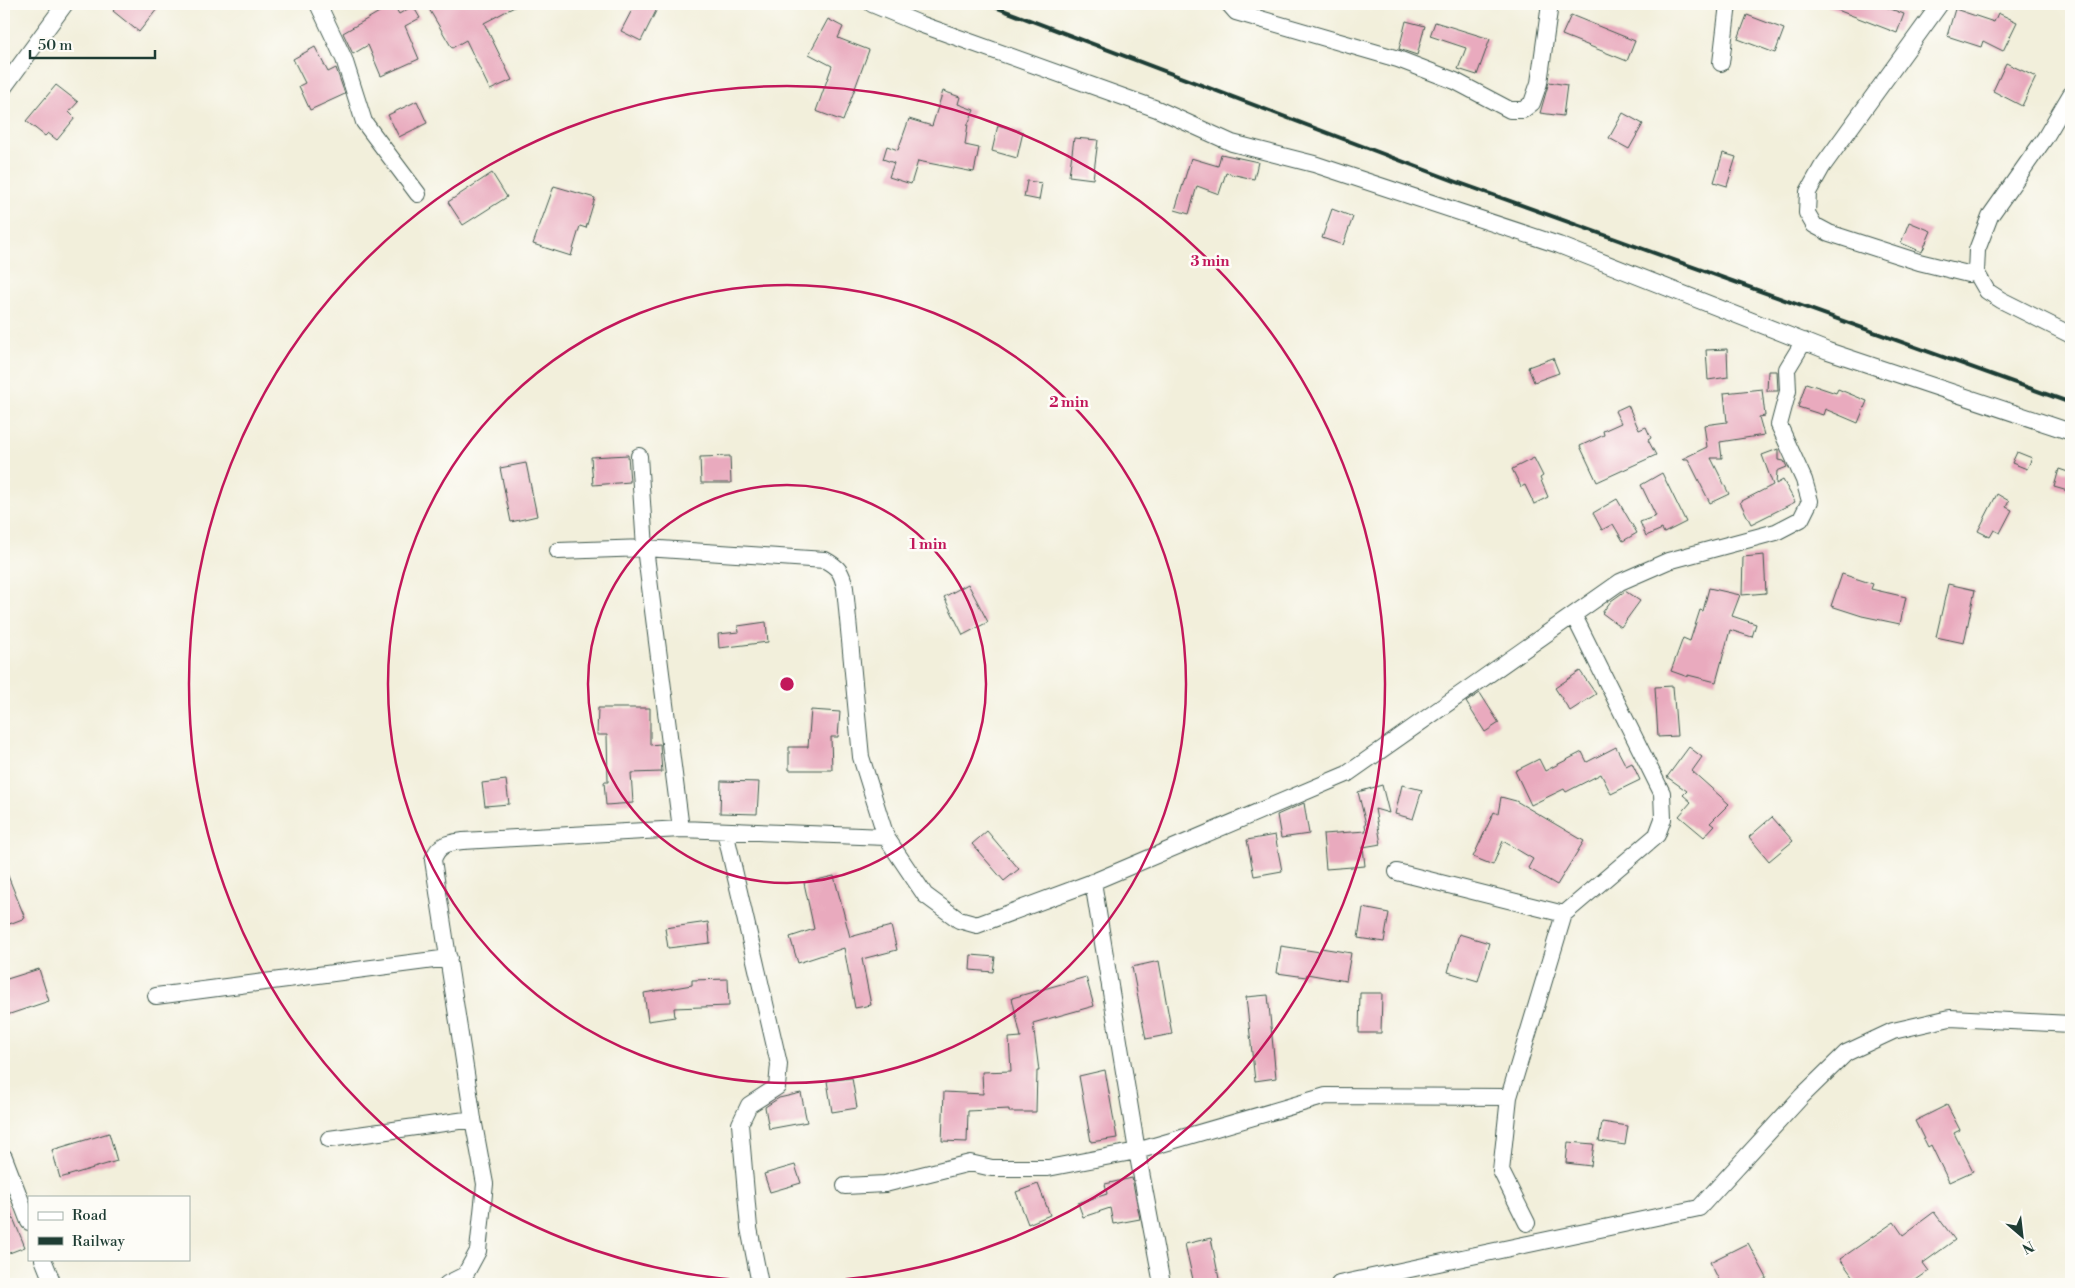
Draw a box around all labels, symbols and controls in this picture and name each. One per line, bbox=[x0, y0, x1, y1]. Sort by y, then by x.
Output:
scale bar bbox=[30, 28, 155, 60]
text: 50 m bbox=[38, 36, 72, 55]
text: 3 min bbox=[1190, 252, 1230, 271]
text: 2 min bbox=[1049, 393, 1089, 412]
text: 1 min bbox=[909, 535, 947, 554]
centre of rings bbox=[778, 675, 796, 693]
legend bbox=[28, 1196, 190, 1260]
text: Road bbox=[72, 1206, 107, 1225]
north arrow bbox=[1998, 1210, 2048, 1260]
text: Railway bbox=[72, 1232, 126, 1251]
text: N bbox=[2019, 1236, 2037, 1257]

